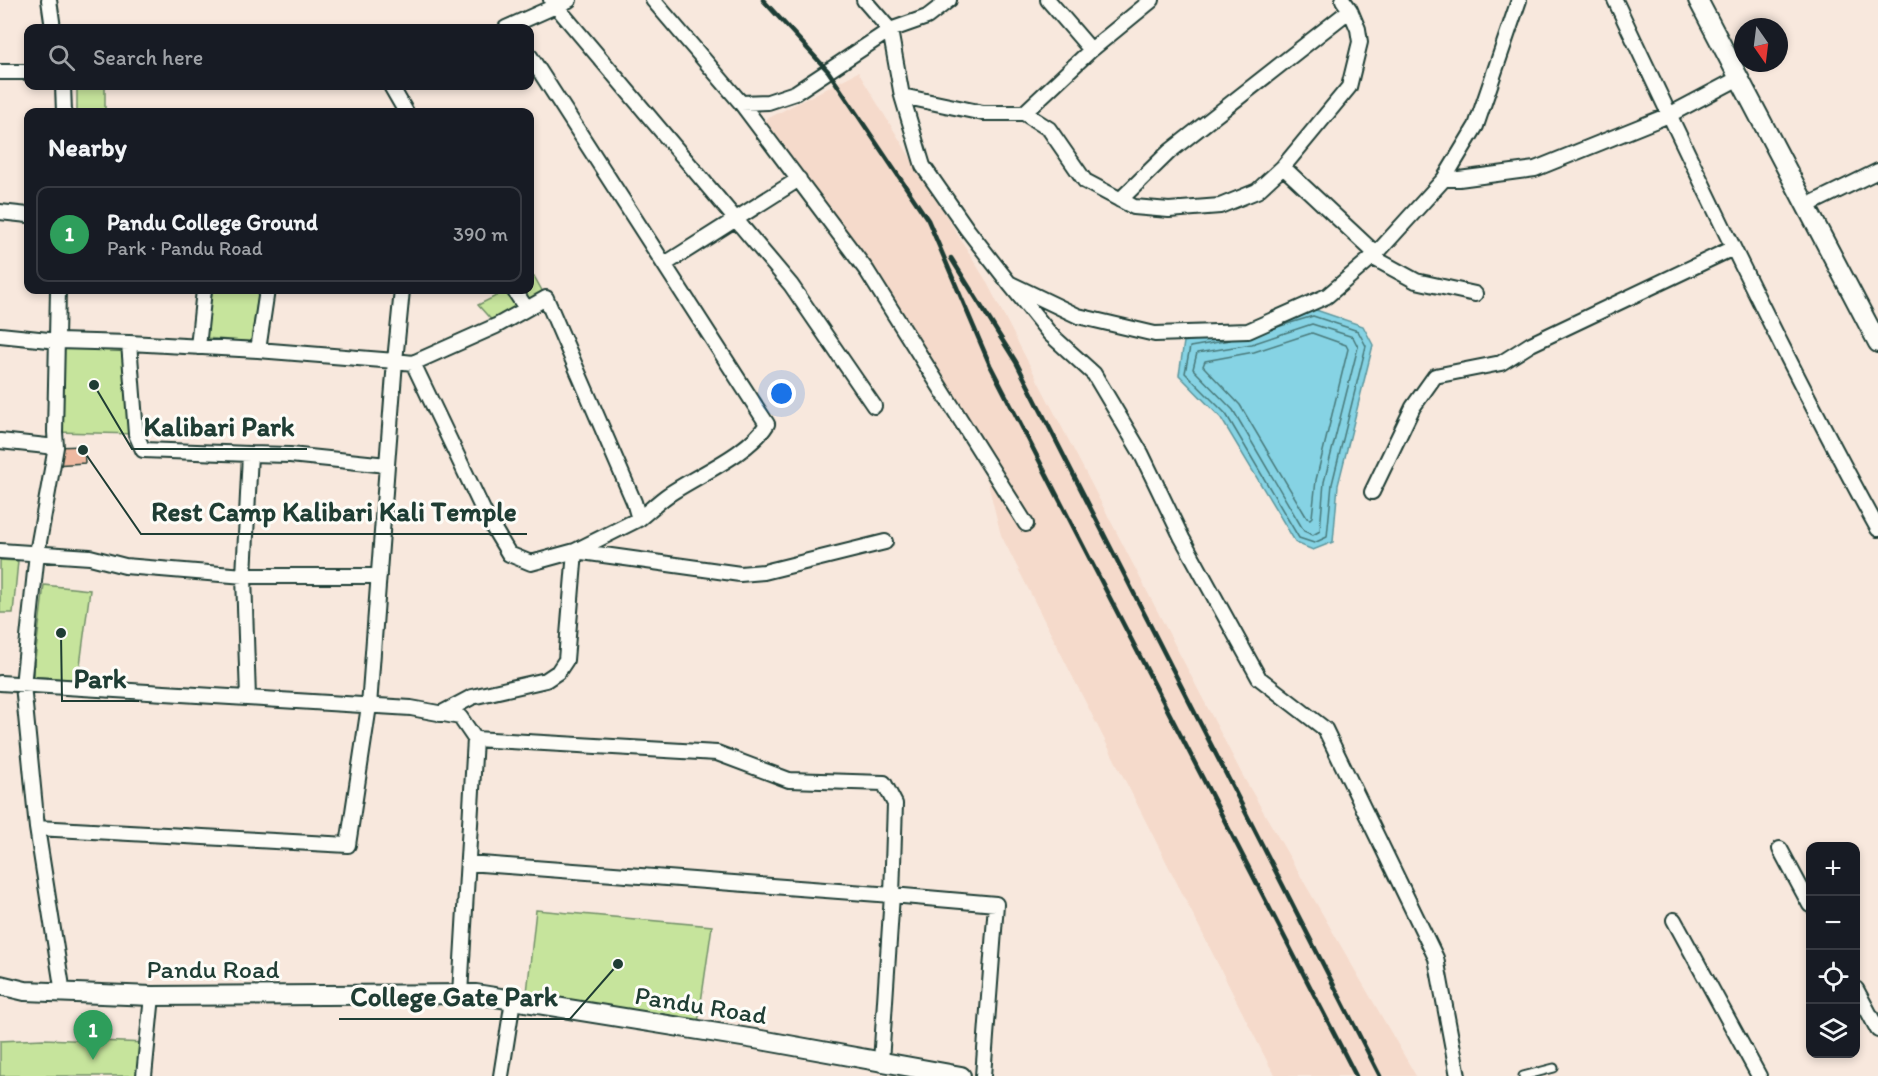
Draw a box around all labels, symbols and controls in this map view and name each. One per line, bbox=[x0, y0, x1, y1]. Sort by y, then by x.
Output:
north arrow bbox=[1734, 18, 1788, 72]
search box bbox=[24, 24, 534, 90]
icon: search bbox=[45, 41, 78, 74]
text: Search here bbox=[93, 44, 203, 71]
text: Nearby bbox=[48, 131, 127, 163]
text: Pandu College Ground bbox=[107, 209, 318, 236]
text: 1 bbox=[65, 222, 74, 246]
text: 390 m bbox=[453, 222, 508, 246]
text: Park · Pandu Road bbox=[107, 236, 263, 260]
your location bbox=[767, 379, 796, 408]
callout: Kalibari Park bbox=[132, 404, 307, 449]
text: Kalibari Park bbox=[144, 410, 295, 443]
callout: Rest Camp Kalibari Kali Temple bbox=[141, 489, 527, 534]
text: Rest Camp Kalibari Kali Temple bbox=[151, 495, 517, 528]
callout: Park bbox=[62, 656, 139, 701]
text: Park bbox=[73, 662, 127, 695]
map controls bbox=[1806, 842, 1860, 1058]
button: + bbox=[1806, 842, 1860, 896]
button: − bbox=[1806, 896, 1860, 950]
button: locate bbox=[1806, 950, 1860, 1004]
street label: Pandu Road bbox=[146, 953, 280, 985]
callout: College Gate Park bbox=[339, 974, 570, 1019]
street label: Pandu Road bbox=[633, 979, 769, 1031]
text: College Gate Park bbox=[350, 980, 559, 1013]
button: layers bbox=[1806, 1004, 1860, 1058]
pin: 1 bbox=[74, 1010, 112, 1060]

